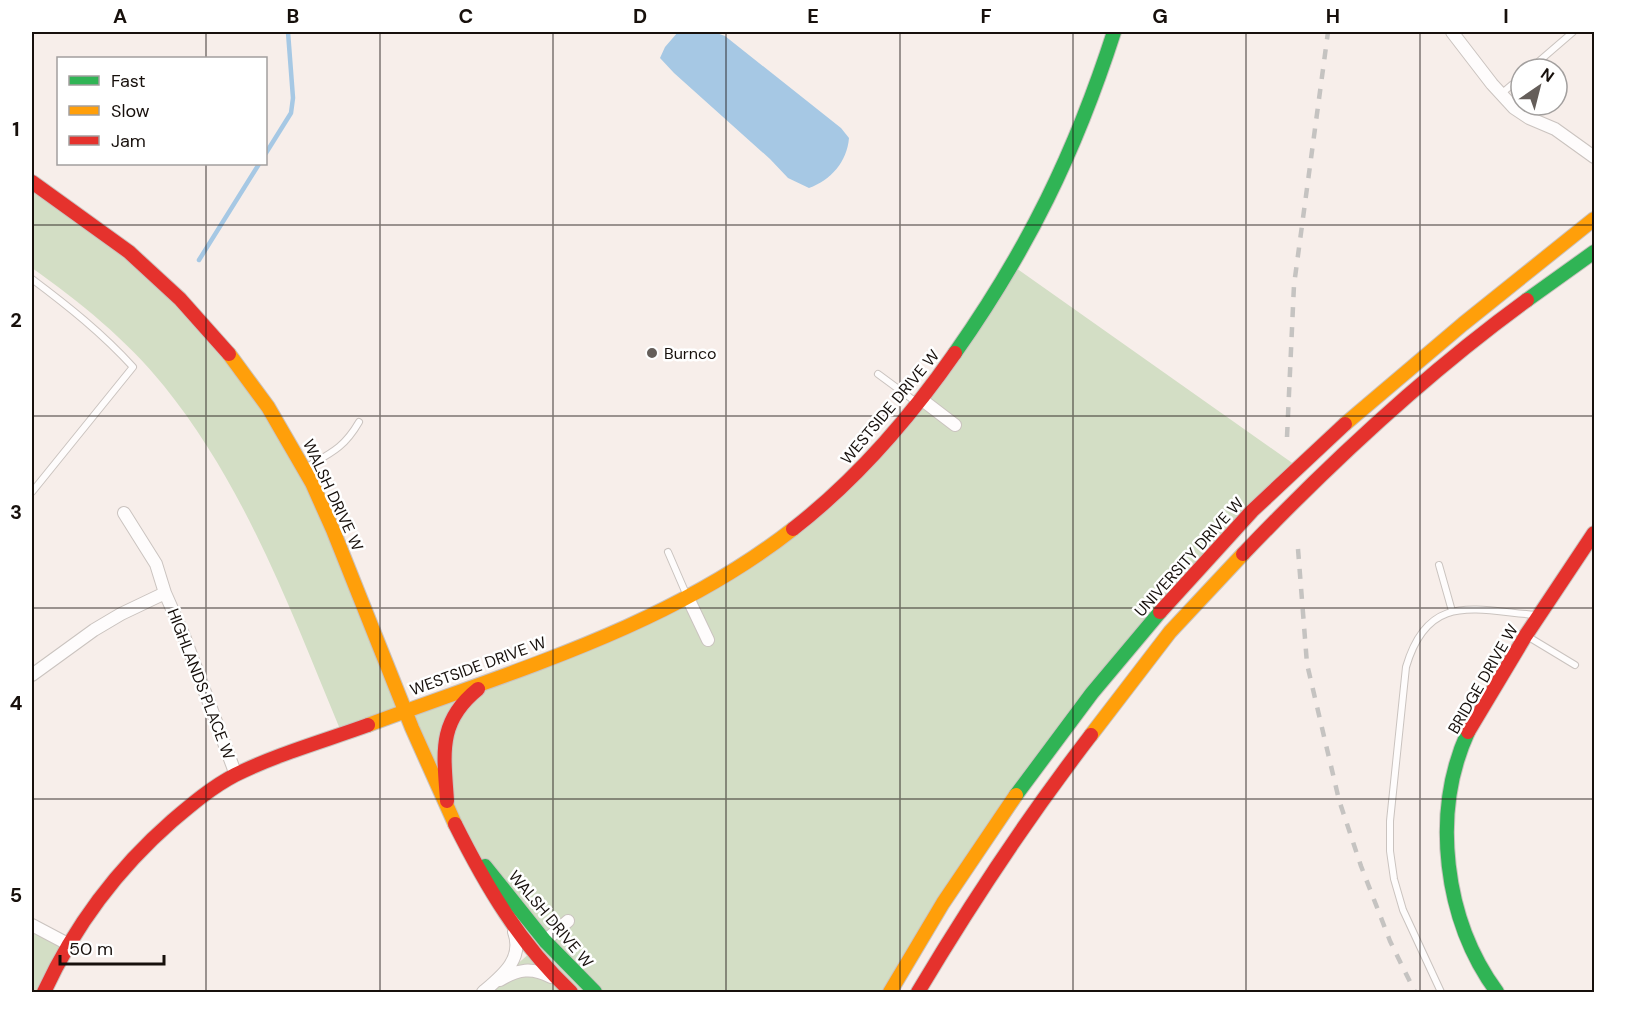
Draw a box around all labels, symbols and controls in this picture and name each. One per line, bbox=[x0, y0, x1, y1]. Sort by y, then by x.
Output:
text: A bbox=[113, 3, 127, 29]
text: B bbox=[287, 3, 299, 29]
text: C bbox=[459, 3, 473, 29]
text: D bbox=[633, 3, 647, 29]
text: E bbox=[807, 3, 819, 29]
text: F bbox=[980, 3, 992, 29]
text: G bbox=[1152, 3, 1168, 29]
text: H bbox=[1326, 3, 1340, 29]
text: I bbox=[1503, 3, 1509, 29]
legend bbox=[57, 57, 267, 165]
north arrow bbox=[1509, 57, 1569, 117]
text: N bbox=[1537, 63, 1558, 87]
text: Fast bbox=[111, 69, 146, 93]
text: Slow bbox=[111, 99, 150, 123]
text: 1 bbox=[12, 116, 20, 142]
text: Jam bbox=[111, 129, 146, 153]
text: 2 bbox=[10, 307, 22, 333]
place label: Burnco bbox=[664, 343, 717, 364]
street label: WESTSIDE DRIVE W bbox=[836, 345, 944, 469]
marker: Burnco bbox=[645, 346, 659, 360]
street label: WALSH DRIVE W bbox=[298, 436, 368, 555]
street label: UNIVERSITY DRIVE W bbox=[1130, 492, 1249, 621]
text: 3 bbox=[10, 499, 22, 525]
street label: HIGHLANDS PLACE W bbox=[162, 605, 240, 763]
street label: BRIDGE DRIVE W bbox=[1443, 620, 1523, 738]
street label: WESTSIDE DRIVE W bbox=[407, 631, 549, 700]
text: 4 bbox=[10, 690, 23, 716]
street label: WALSH DRIVE W bbox=[504, 866, 598, 973]
text: 5 bbox=[10, 882, 22, 908]
scale bar bbox=[60, 928, 164, 966]
text: 50 m bbox=[69, 937, 113, 961]

